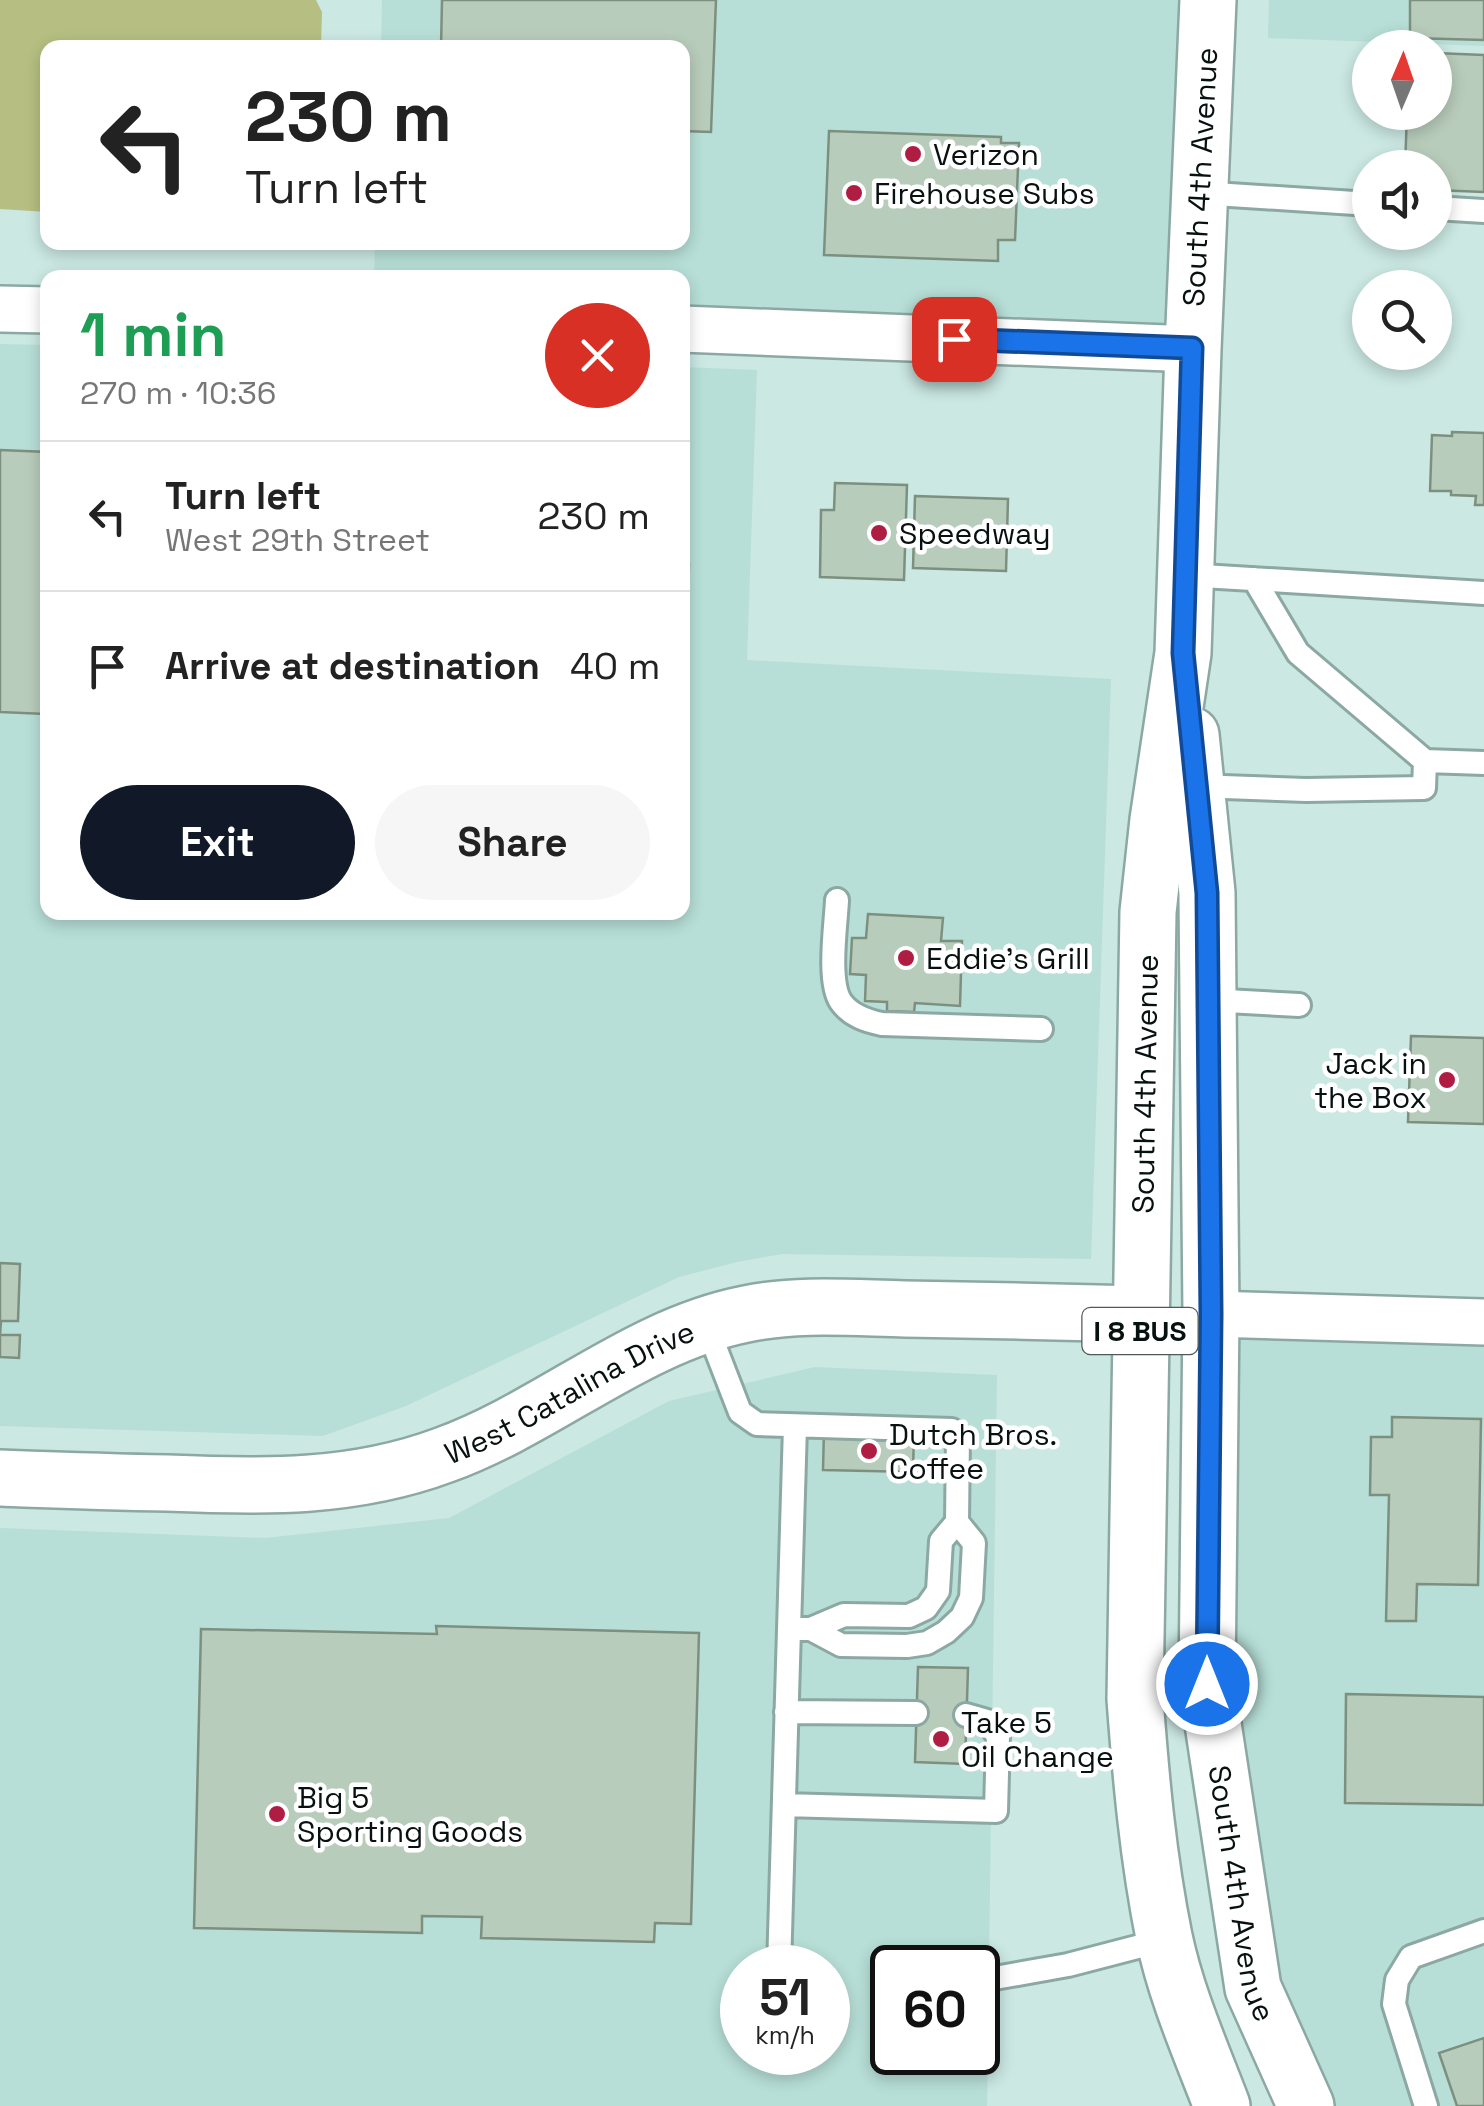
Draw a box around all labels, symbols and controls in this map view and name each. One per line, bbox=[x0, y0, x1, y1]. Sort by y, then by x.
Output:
north arrow bbox=[1352, 30, 1452, 130]
map controls bbox=[1352, 30, 1452, 370]
street label: South 4th Avenue bbox=[1174, 46, 1226, 308]
text: 230 m bbox=[245, 72, 452, 161]
icon: left bbox=[80, 80, 210, 210]
place label: Verizon bbox=[933, 135, 1039, 174]
marker: Verizon bbox=[902, 143, 924, 165]
button: sound bbox=[1352, 150, 1452, 250]
text: Turn left bbox=[245, 159, 428, 216]
place label: Firehouse Subs bbox=[874, 174, 1095, 213]
marker: Firehouse Subs bbox=[843, 182, 865, 204]
button: search bbox=[1352, 270, 1452, 370]
text: 1 min bbox=[80, 297, 227, 374]
pin bbox=[912, 297, 997, 382]
button: close bbox=[545, 303, 650, 408]
icon: arrive bbox=[927, 312, 982, 367]
text: 270 m · 10:36 bbox=[80, 373, 276, 413]
text: Turn left bbox=[165, 472, 321, 520]
icon: left bbox=[80, 489, 135, 544]
text: 230 m bbox=[537, 492, 650, 540]
place label: Speedway bbox=[899, 514, 1051, 553]
text: West 29th Street bbox=[165, 520, 430, 560]
marker: Speedway bbox=[868, 522, 890, 544]
icon: arrive bbox=[80, 639, 135, 694]
text: Arrive at destination bbox=[165, 642, 540, 690]
text: 40 m bbox=[570, 642, 661, 690]
button: Exit bbox=[80, 785, 355, 900]
button: Share bbox=[375, 785, 650, 900]
place label: Eddie's Grill bbox=[926, 939, 1090, 978]
marker: Eddie's Grill bbox=[895, 947, 917, 969]
street label: South 4th Avenue bbox=[1123, 954, 1167, 1214]
place label: Jack in the Box bbox=[1314, 1044, 1427, 1117]
marker: Jack in the Box bbox=[1436, 1069, 1458, 1091]
road number: I 8 BUS bbox=[1082, 1308, 1198, 1354]
street label: West Catalina Drive bbox=[439, 1311, 700, 1473]
place label: Dutch Bros. Coffee bbox=[889, 1415, 1057, 1488]
marker: Dutch Bros. Coffee bbox=[858, 1440, 880, 1462]
position arrow bbox=[1155, 1632, 1259, 1736]
place label: Take 5 Oil Change bbox=[961, 1703, 1114, 1776]
marker: Take 5 Oil Change bbox=[930, 1728, 952, 1750]
street label: South 4th Avenue bbox=[1200, 1763, 1285, 2027]
place label: Big 5 Sporting Goods bbox=[297, 1778, 523, 1851]
marker: Big 5 Sporting Goods bbox=[266, 1803, 288, 1825]
speed limit sign: 60 bbox=[870, 1945, 1000, 2075]
text: 51 bbox=[759, 1966, 811, 2030]
text: km/h bbox=[755, 2019, 815, 2051]

